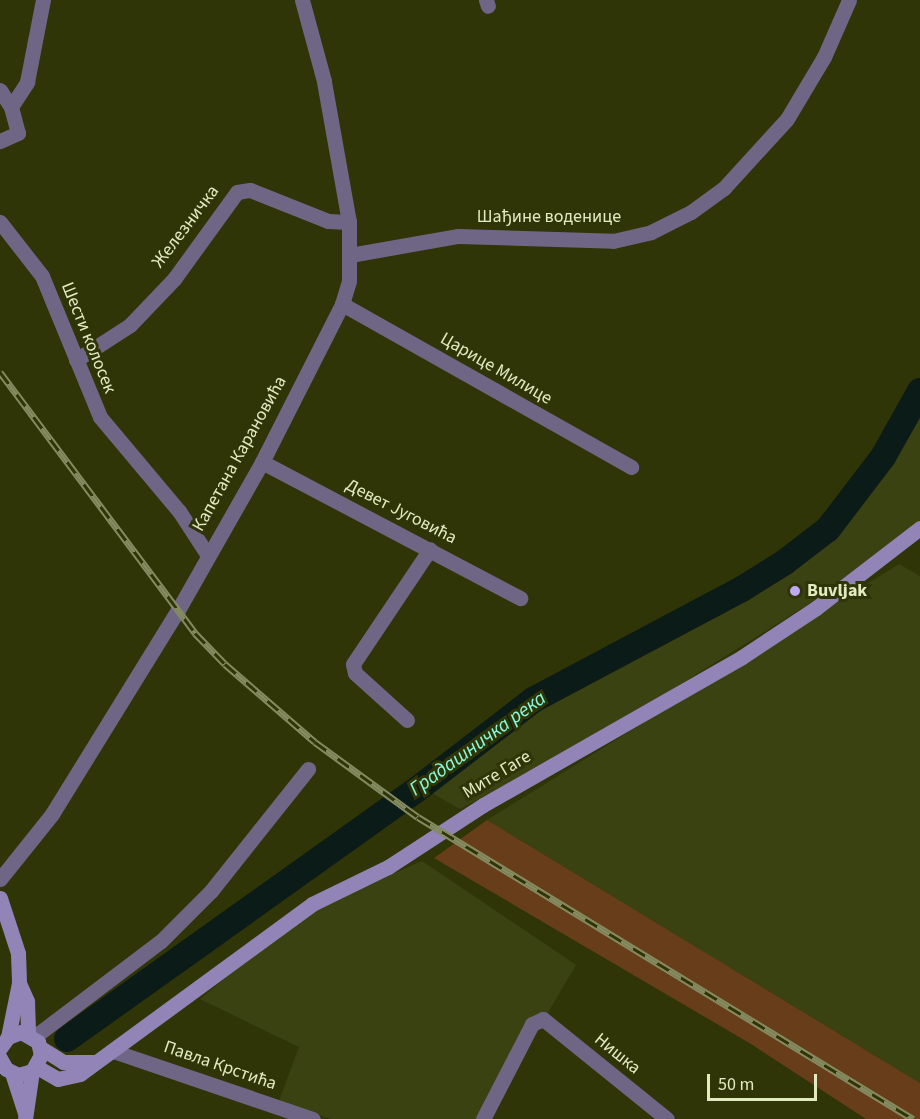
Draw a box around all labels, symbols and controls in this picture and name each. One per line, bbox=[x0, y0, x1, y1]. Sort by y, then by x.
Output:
street label: Железничка bbox=[148, 181, 224, 273]
street label: Шађине воденице bbox=[477, 206, 621, 228]
street label: Шести колосек bbox=[56, 279, 120, 397]
street label: Царице Милице bbox=[436, 328, 556, 410]
street label: Капетана Карановића bbox=[188, 373, 292, 535]
street label: Девет Југовића bbox=[342, 475, 460, 549]
place label: Buvljak bbox=[807, 580, 867, 602]
marker: Buvljak bbox=[788, 584, 802, 598]
water label: Градашничка река bbox=[405, 686, 551, 802]
street label: Мите Гаге bbox=[459, 746, 535, 804]
street label: Нишка bbox=[590, 1029, 644, 1079]
street label: Павла Крстића bbox=[161, 1037, 279, 1095]
scale bar bbox=[710, 1062, 820, 1100]
text: 50 m bbox=[718, 1072, 754, 1097]

